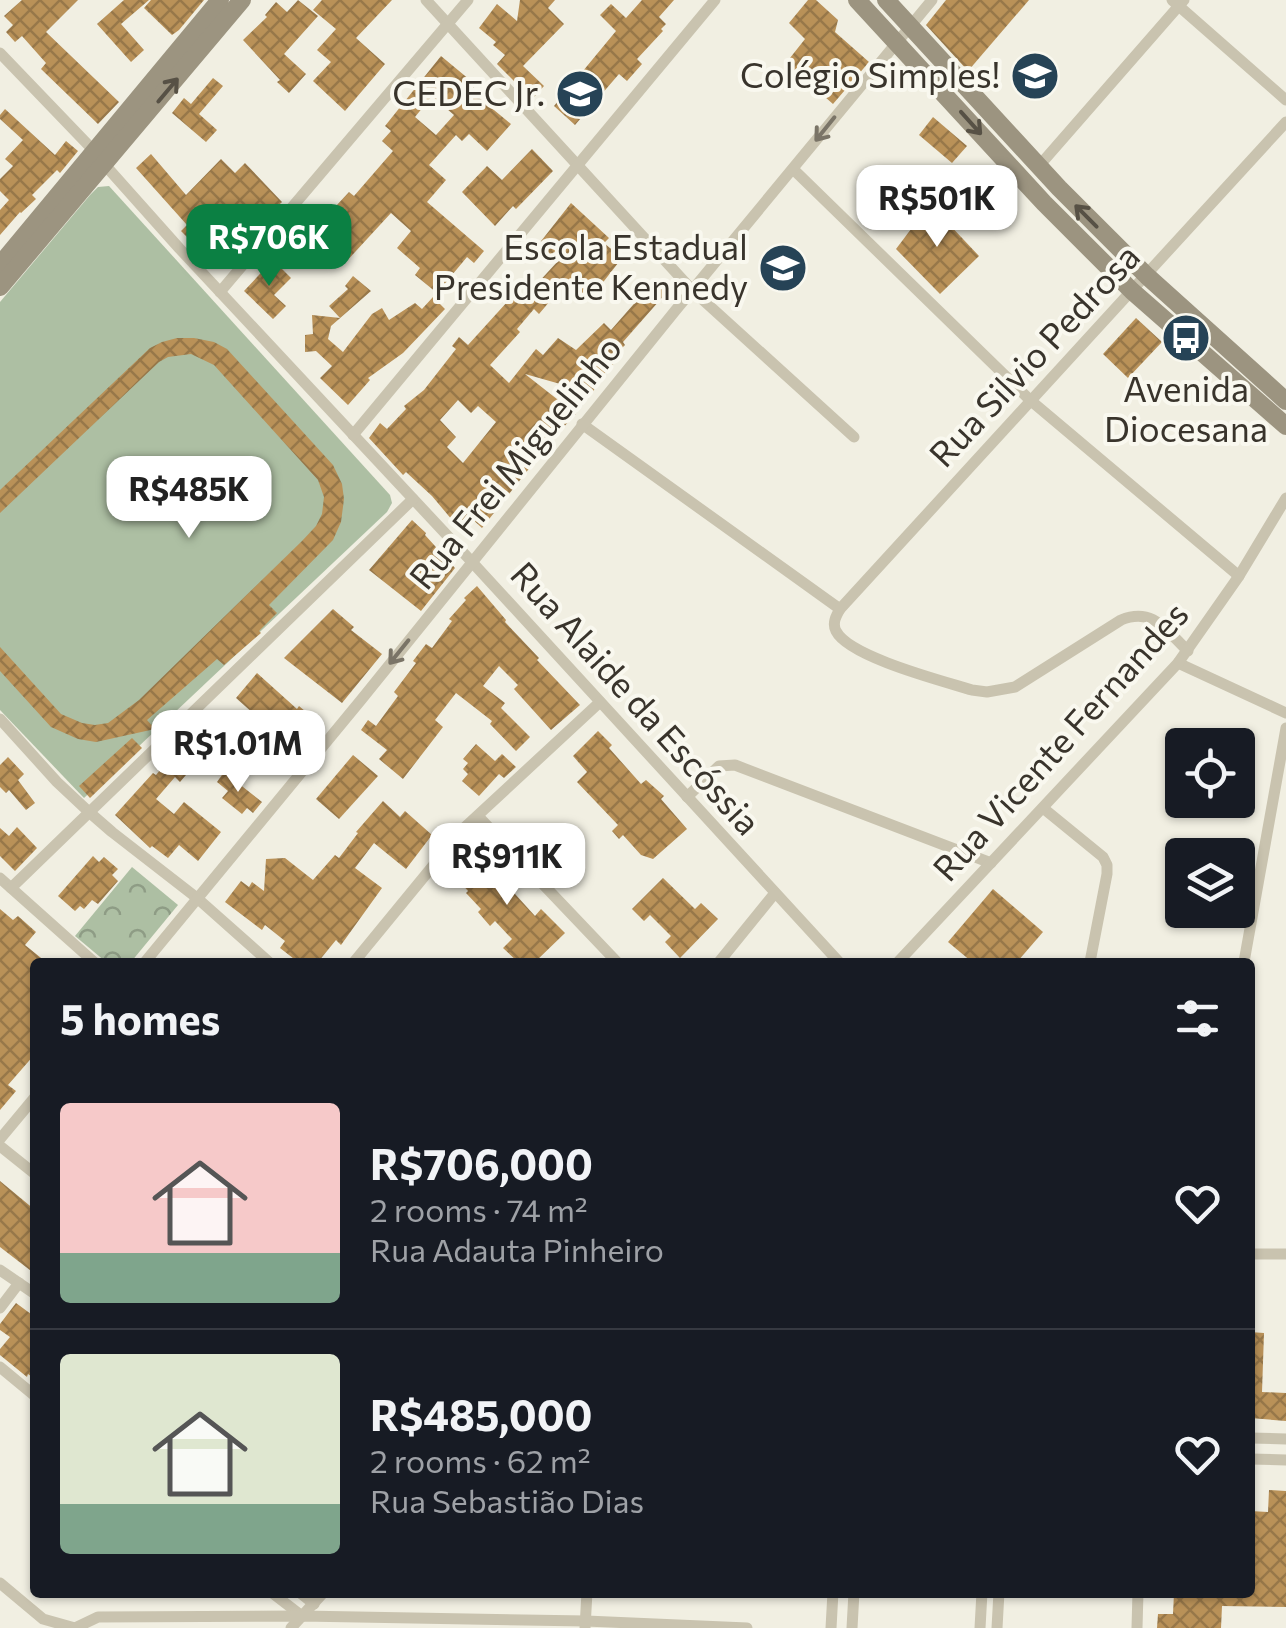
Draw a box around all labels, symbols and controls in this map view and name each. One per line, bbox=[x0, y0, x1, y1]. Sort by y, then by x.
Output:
school or university icon: Colégio Simples! bbox=[1009, 50, 1061, 102]
place label: Colégio Simples! bbox=[740, 52, 1000, 95]
school or university icon: CEDEC Jr. bbox=[554, 68, 606, 120]
place label: CEDEC Jr. bbox=[392, 70, 545, 113]
one-way arrow bbox=[156, 77, 178, 103]
one-way arrow bbox=[959, 110, 982, 135]
one-way arrow bbox=[815, 116, 837, 142]
pin: R$501K bbox=[856, 165, 1018, 250]
text: R$501K bbox=[878, 177, 996, 217]
pin: R$706K bbox=[188, 204, 350, 289]
one-way arrow bbox=[1075, 204, 1099, 228]
text: R$706K bbox=[208, 216, 330, 256]
place label: Escola Estadual Presidente Kennedy bbox=[434, 224, 748, 307]
street label: Rua Silvio Pedrosa bbox=[919, 234, 1147, 475]
school or university icon: Escola Estadual Presidente Kennedy bbox=[757, 242, 809, 294]
bus stop icon: Avenida Diocesana bbox=[1160, 312, 1212, 364]
street label: Rua Frei Miguelinho bbox=[399, 326, 629, 597]
place label: Avenida Diocesana bbox=[1104, 366, 1268, 449]
pin: R$485K bbox=[108, 456, 270, 541]
text: R$485K bbox=[129, 468, 249, 508]
street label: Rua Alaide da Escóssia bbox=[503, 552, 771, 843]
street label: Rua Vicente Fernandes bbox=[922, 592, 1196, 889]
one-way arrow bbox=[388, 639, 410, 665]
pin: R$1.01M bbox=[146, 710, 330, 795]
text: R$1.01M bbox=[173, 722, 303, 762]
map controls bbox=[1165, 728, 1255, 928]
button: locate bbox=[1165, 728, 1255, 818]
pin: R$911K bbox=[426, 823, 588, 908]
text: R$911K bbox=[451, 835, 563, 875]
button: layers bbox=[1165, 838, 1255, 928]
icon: filters bbox=[1170, 991, 1225, 1046]
text: 5 homes bbox=[60, 992, 220, 1044]
text: R$706,000 bbox=[370, 1137, 593, 1189]
icon: home bbox=[140, 1143, 260, 1263]
icon: heart bbox=[1170, 1176, 1225, 1231]
text: 2 rooms · 74 m² bbox=[370, 1189, 588, 1229]
text: Rua Adauta Pinheiro bbox=[370, 1229, 664, 1269]
text: R$485,000 bbox=[370, 1388, 592, 1440]
icon: home bbox=[140, 1394, 260, 1514]
icon: heart bbox=[1170, 1427, 1225, 1482]
text: 2 rooms · 62 m² bbox=[370, 1440, 591, 1480]
text: Rua Sebastião Dias bbox=[370, 1480, 644, 1520]

